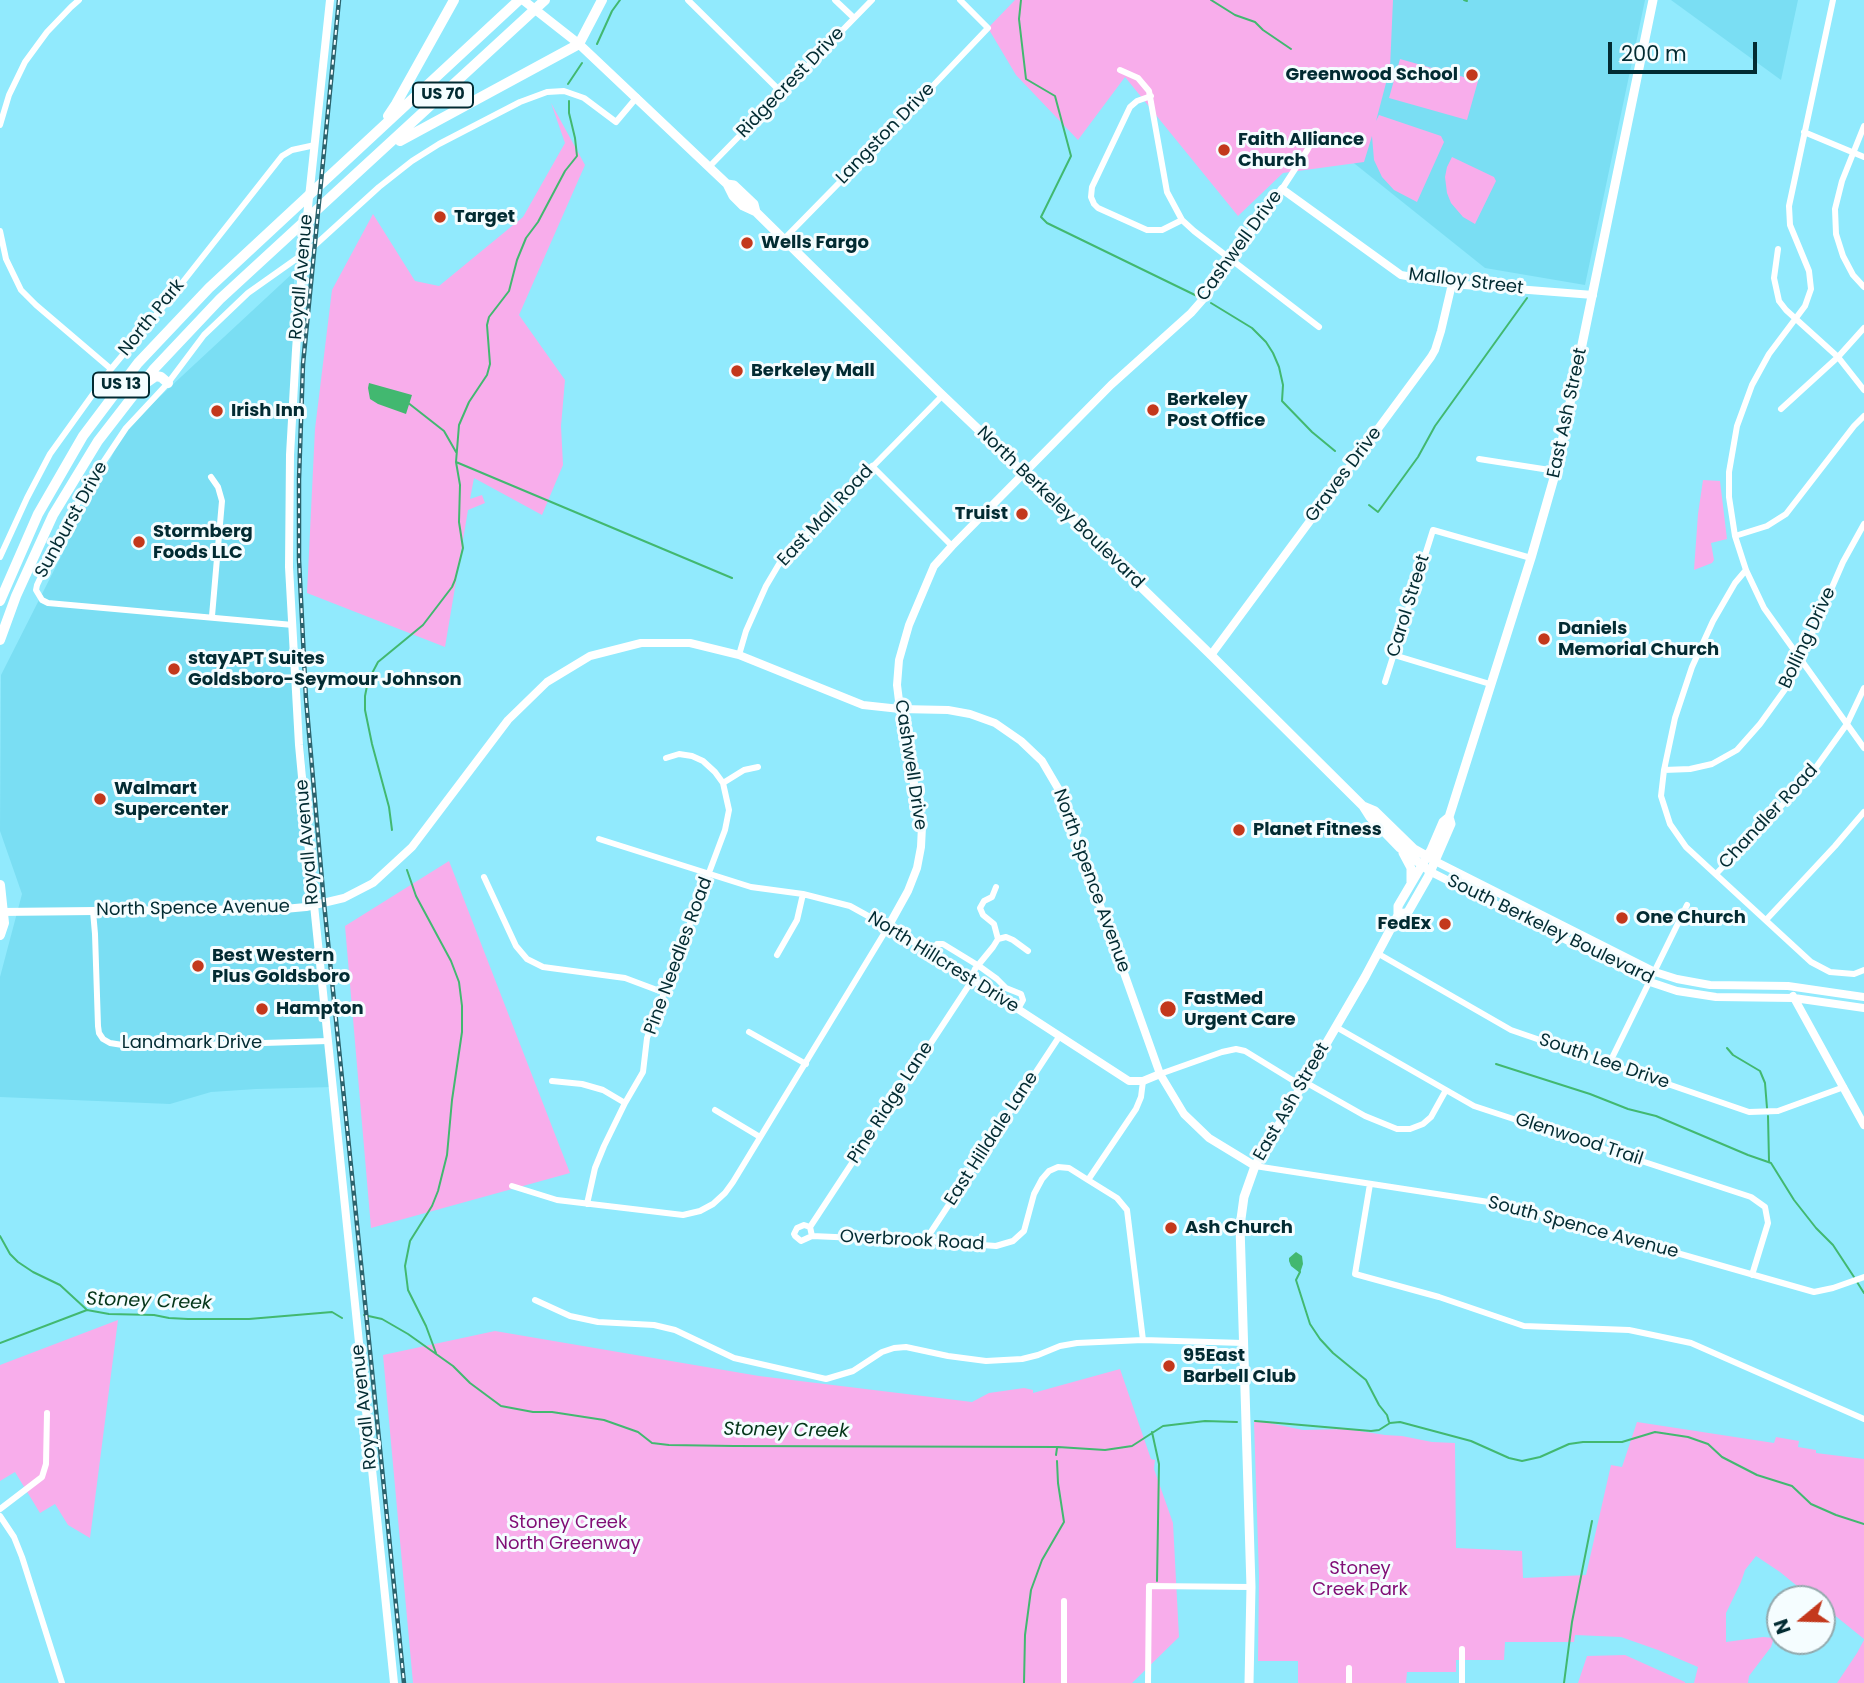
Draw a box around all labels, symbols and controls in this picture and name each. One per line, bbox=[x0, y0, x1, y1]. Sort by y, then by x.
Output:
street label: Ridgecrest Drive bbox=[733, 23, 849, 143]
scale bar bbox=[1612, 28, 1761, 72]
text: 200 m bbox=[1621, 39, 1687, 68]
place label: Greenwood School bbox=[1285, 64, 1458, 86]
marker: Greenwood School bbox=[1464, 67, 1480, 83]
street label: Langston Drive bbox=[832, 79, 940, 189]
road number: US 70 bbox=[413, 82, 473, 108]
place label: Faith Alliance Church bbox=[1238, 129, 1364, 172]
marker: Faith Alliance Church bbox=[1216, 142, 1232, 158]
street label: Cashwell Drive bbox=[1193, 186, 1287, 306]
place label: Target bbox=[454, 206, 515, 228]
marker: Target bbox=[432, 209, 448, 225]
street label: Royall Avenue bbox=[286, 213, 318, 341]
place label: Wells Fargo bbox=[761, 232, 869, 254]
marker: Wells Fargo bbox=[739, 235, 755, 251]
street label: Malloy Street bbox=[1407, 264, 1525, 300]
street label: North Park bbox=[115, 275, 189, 361]
street label: East Ash Street bbox=[1544, 346, 1592, 480]
place label: Berkeley Mall bbox=[751, 360, 875, 382]
marker: Berkeley Mall bbox=[729, 363, 745, 379]
road number: US 13 bbox=[93, 372, 149, 398]
place label: Berkeley Post Office bbox=[1167, 389, 1265, 432]
place label: Irish Inn bbox=[231, 400, 305, 422]
marker: Berkeley Post Office bbox=[1145, 402, 1161, 418]
marker: Irish Inn bbox=[209, 403, 225, 419]
street label: North Berkeley Boulevard bbox=[972, 422, 1148, 594]
street label: Graves Drive bbox=[1301, 423, 1387, 527]
street label: Sunburst Drive bbox=[31, 458, 113, 582]
street label: East Mall Road bbox=[774, 461, 878, 571]
place label: Truist bbox=[955, 503, 1008, 525]
marker: Truist bbox=[1014, 506, 1030, 522]
place label: Stormberg Foods LLC bbox=[153, 521, 253, 564]
marker: Stormberg Foods LLC bbox=[131, 534, 147, 550]
street label: Carol Street bbox=[1383, 552, 1435, 660]
street label: Bolling Drive bbox=[1775, 584, 1841, 692]
place label: Daniels Memorial Church bbox=[1558, 618, 1719, 660]
marker: Daniels Memorial Church bbox=[1536, 631, 1552, 647]
place label: stayAPT Suites Goldsboro-Seymour Johnson bbox=[188, 648, 462, 690]
marker: stayAPT Suites Goldsboro-Seymour Johnson bbox=[166, 661, 182, 677]
street label: Cashwell Drive bbox=[889, 698, 931, 832]
street label: Chandler Road bbox=[1715, 760, 1823, 874]
place label: Walmart Supercenter bbox=[114, 778, 228, 820]
street label: Royall Avenue bbox=[292, 778, 324, 906]
street label: North Spence Avenue bbox=[1048, 786, 1134, 976]
marker: Walmart Supercenter bbox=[92, 791, 108, 807]
place label: Planet Fitness bbox=[1253, 819, 1382, 841]
marker: Planet Fitness bbox=[1231, 822, 1247, 838]
street label: South Berkeley Boulevard bbox=[1443, 871, 1657, 989]
street label: Pine Needles Road bbox=[640, 874, 718, 1038]
street label: North Spence Avenue bbox=[96, 897, 290, 921]
place label: One Church bbox=[1636, 907, 1746, 929]
street label: North Hillcrest Drive bbox=[863, 908, 1023, 1018]
marker: One Church bbox=[1614, 910, 1630, 926]
place label: FedEx bbox=[1378, 913, 1431, 935]
marker: FedEx bbox=[1437, 916, 1453, 932]
place label: Best Western Plus Goldsboro bbox=[212, 945, 350, 988]
marker: Best Western Plus Goldsboro bbox=[190, 958, 206, 974]
place label: FastMed Urgent Care bbox=[1184, 988, 1296, 1030]
place label: Hampton bbox=[276, 998, 364, 1020]
marker: FastMed Urgent Care bbox=[1158, 999, 1178, 1019]
marker: Hampton bbox=[254, 1001, 270, 1017]
street label: South Lee Drive bbox=[1536, 1030, 1672, 1094]
street label: Landmark Drive bbox=[122, 1032, 262, 1054]
street label: Pine Ridge Lane bbox=[844, 1038, 938, 1168]
street label: East Ash Street bbox=[1249, 1039, 1335, 1165]
street label: East Hilldale Lane bbox=[941, 1068, 1043, 1210]
street label: Glenwood Trail bbox=[1512, 1109, 1646, 1171]
street label: South Spence Avenue bbox=[1485, 1192, 1681, 1264]
place label: Ash Church bbox=[1185, 1217, 1293, 1239]
marker: Ash Church bbox=[1163, 1220, 1179, 1236]
street label: Overbrook Road bbox=[839, 1226, 985, 1256]
water label: Stoney Creek bbox=[86, 1288, 212, 1316]
street label: Royall Avenue bbox=[348, 1343, 382, 1471]
place label: 95East Barbell Club bbox=[1183, 1345, 1296, 1388]
marker: 95East Barbell Club bbox=[1161, 1358, 1177, 1374]
water label: Stoney Creek bbox=[723, 1419, 849, 1443]
park label: Stoney Creek North Greenway bbox=[495, 1512, 641, 1554]
park label: Stoney Creek Park bbox=[1312, 1558, 1408, 1600]
north arrow bbox=[1766, 1585, 1836, 1655]
text: N bbox=[1767, 1615, 1798, 1638]

